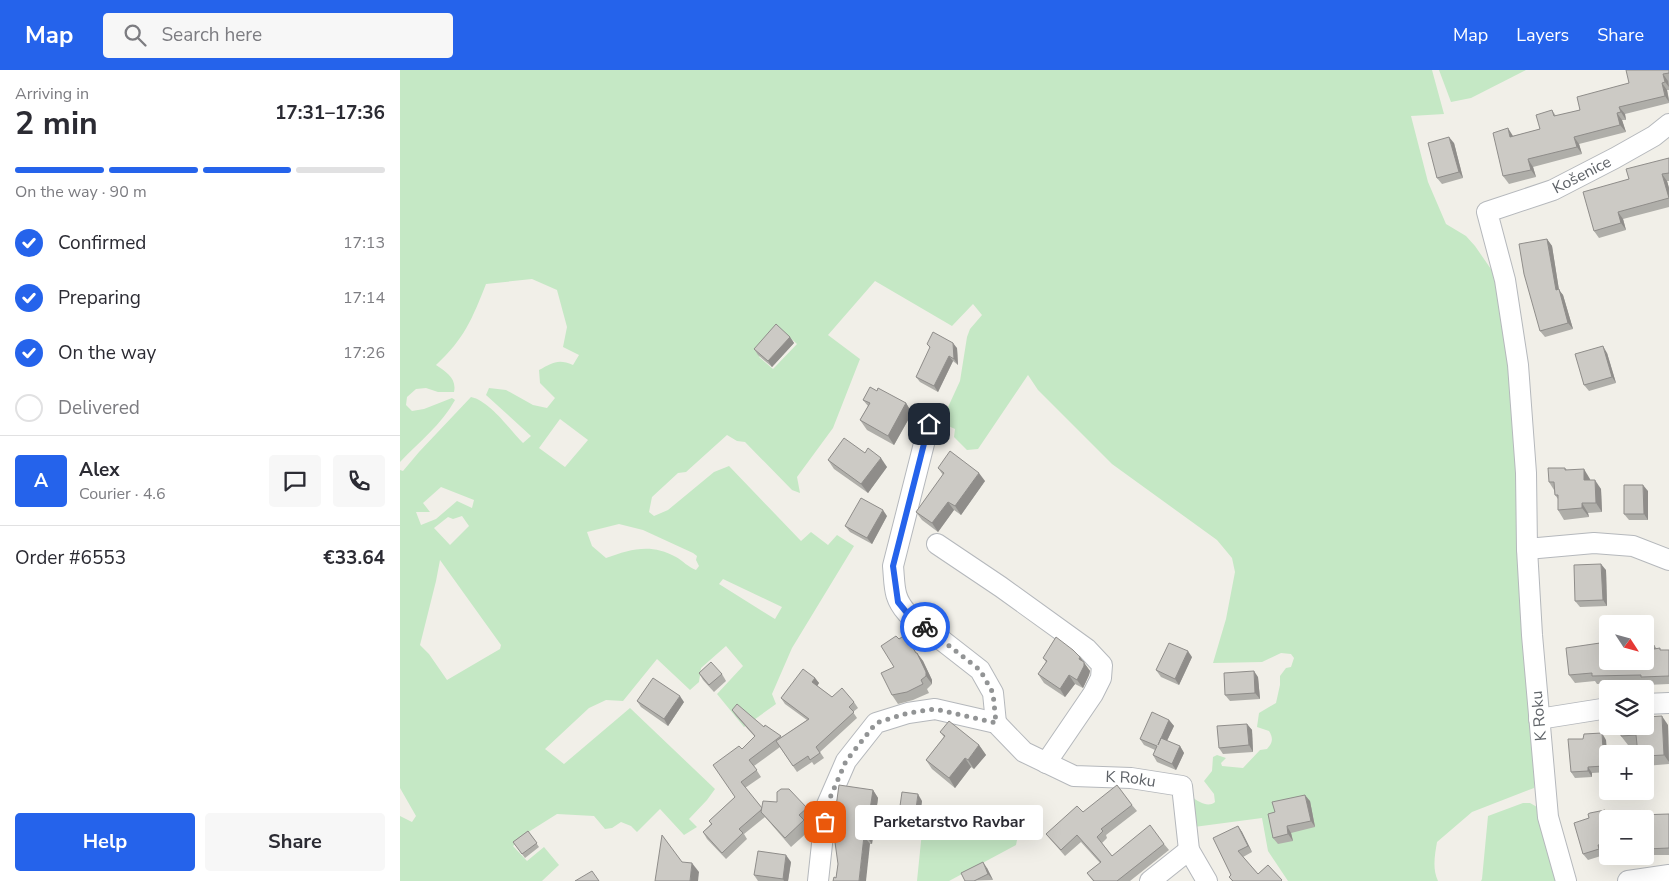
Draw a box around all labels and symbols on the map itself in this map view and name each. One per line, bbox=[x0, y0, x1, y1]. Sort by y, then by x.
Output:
street label: Košenice bbox=[1549, 151, 1615, 199]
pin bbox=[908, 403, 950, 445]
courier bbox=[900, 602, 950, 652]
north arrow bbox=[1599, 615, 1654, 670]
street label: K Roku bbox=[1526, 690, 1552, 742]
street label: K Roku bbox=[1105, 766, 1157, 793]
pin bbox=[804, 801, 846, 843]
callout: Parketarstvo Ravbar bbox=[855, 804, 1042, 840]

